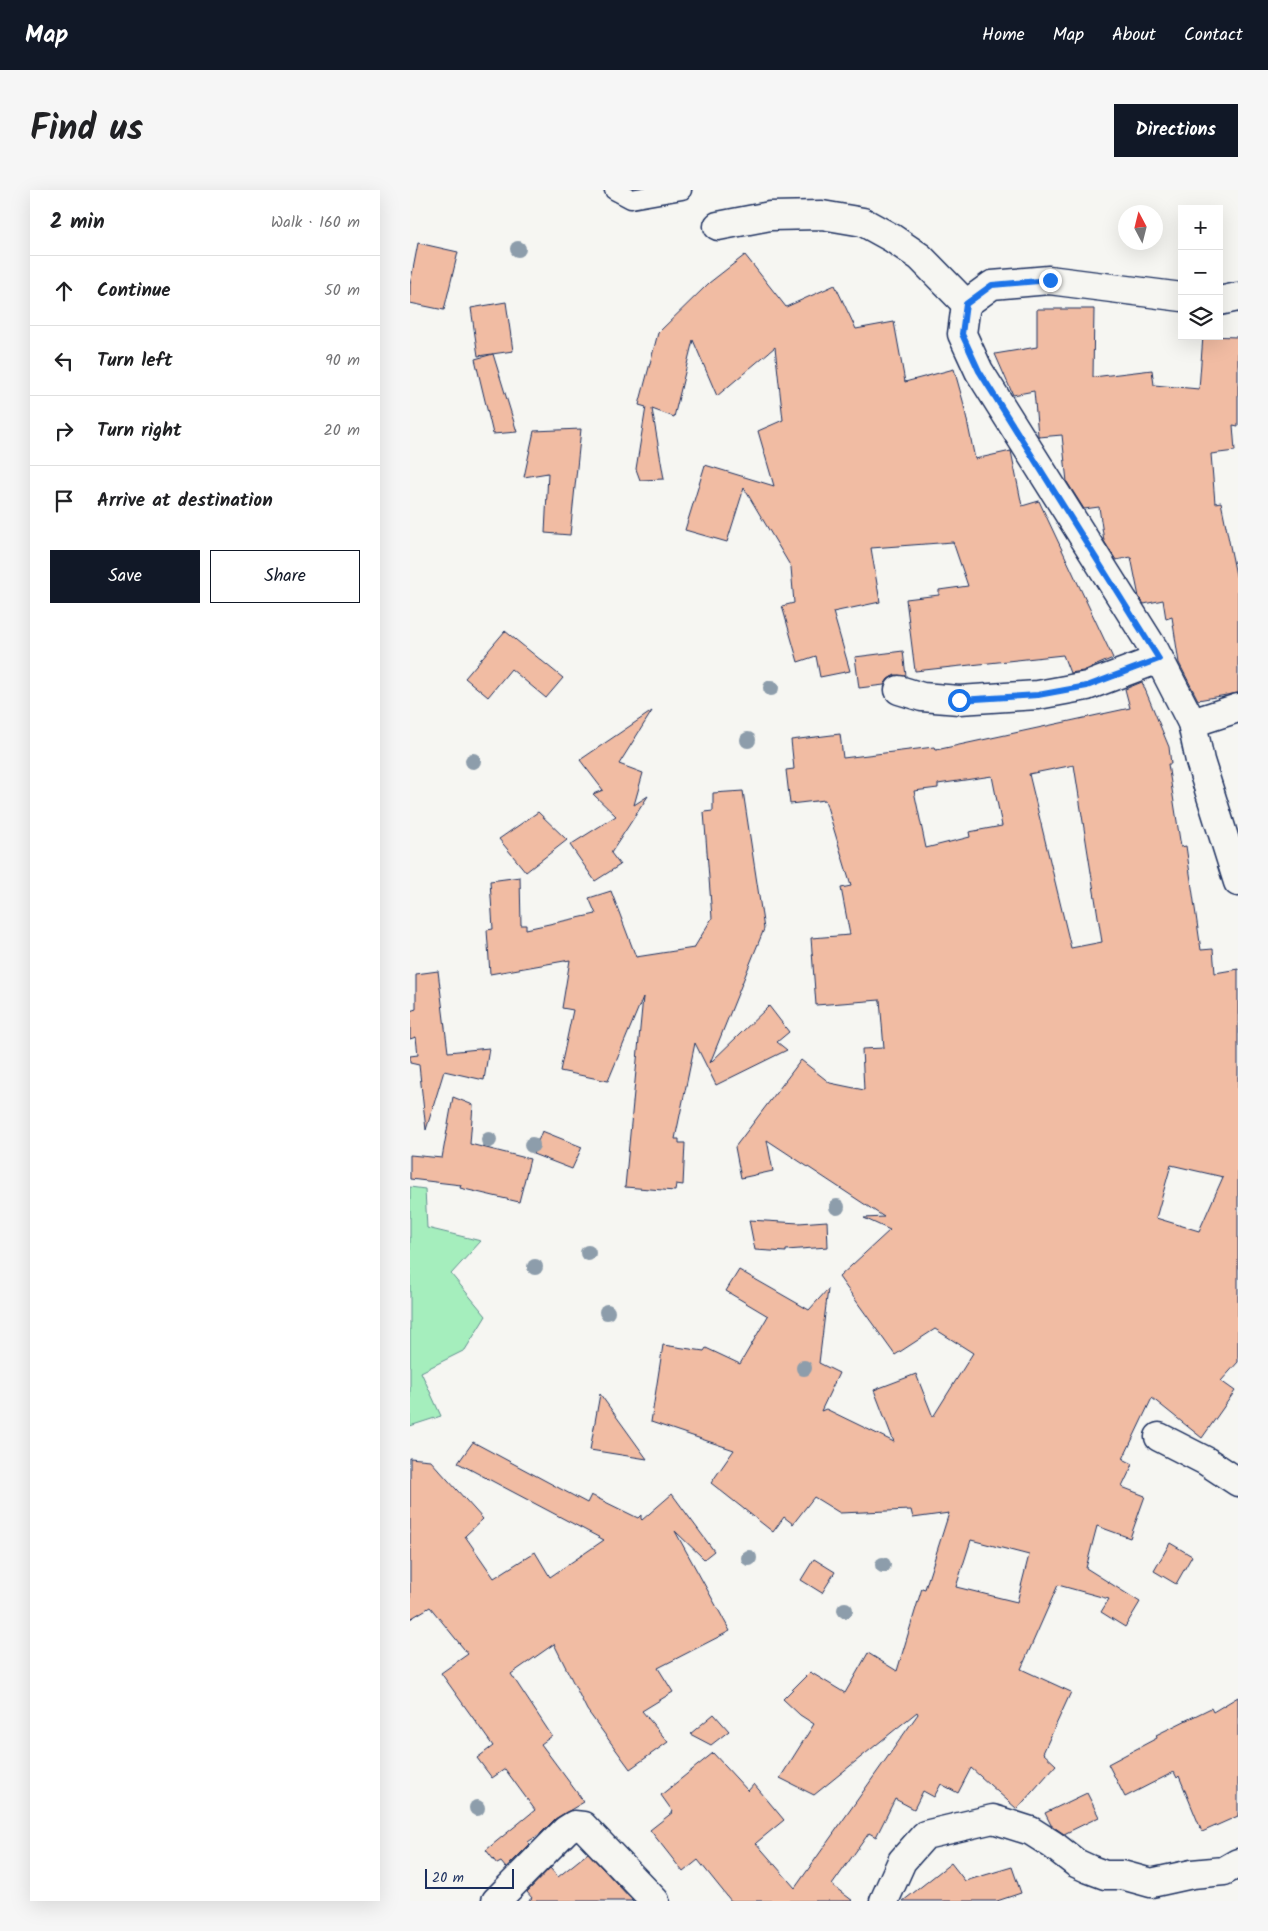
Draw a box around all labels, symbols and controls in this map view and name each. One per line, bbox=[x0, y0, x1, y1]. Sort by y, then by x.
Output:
text: Map bbox=[25, 16, 68, 55]
text: Home bbox=[982, 21, 1025, 50]
text: Map bbox=[1053, 21, 1084, 50]
text: About bbox=[1112, 21, 1156, 50]
text: Contact bbox=[1184, 21, 1243, 50]
text: Find us bbox=[30, 102, 143, 158]
button: Directions bbox=[1114, 104, 1238, 157]
north arrow bbox=[1118, 205, 1163, 250]
map controls bbox=[1178, 205, 1223, 340]
button: + bbox=[1178, 205, 1223, 250]
text: 2 min bbox=[50, 206, 105, 239]
text: Walk · 160 m bbox=[271, 210, 360, 235]
button: − bbox=[1178, 250, 1223, 295]
route end bbox=[1039, 269, 1062, 292]
text: Continue bbox=[97, 276, 170, 306]
icon: ahead bbox=[50, 277, 78, 305]
text: 50 m bbox=[324, 278, 360, 303]
button: layers bbox=[1178, 295, 1223, 340]
text: Turn left bbox=[97, 346, 172, 376]
icon: left bbox=[50, 347, 78, 375]
text: 90 m bbox=[325, 348, 360, 373]
text: Turn right bbox=[97, 416, 182, 446]
icon: right bbox=[50, 417, 78, 445]
text: 20 m bbox=[324, 418, 360, 443]
text: Arrive at destination bbox=[97, 486, 273, 516]
icon: arrive bbox=[50, 487, 78, 515]
button: Save bbox=[50, 550, 200, 603]
button: Share bbox=[210, 550, 360, 603]
route start bbox=[948, 689, 971, 712]
scale bar bbox=[425, 1866, 514, 1889]
text: 20 m bbox=[432, 1867, 464, 1889]

